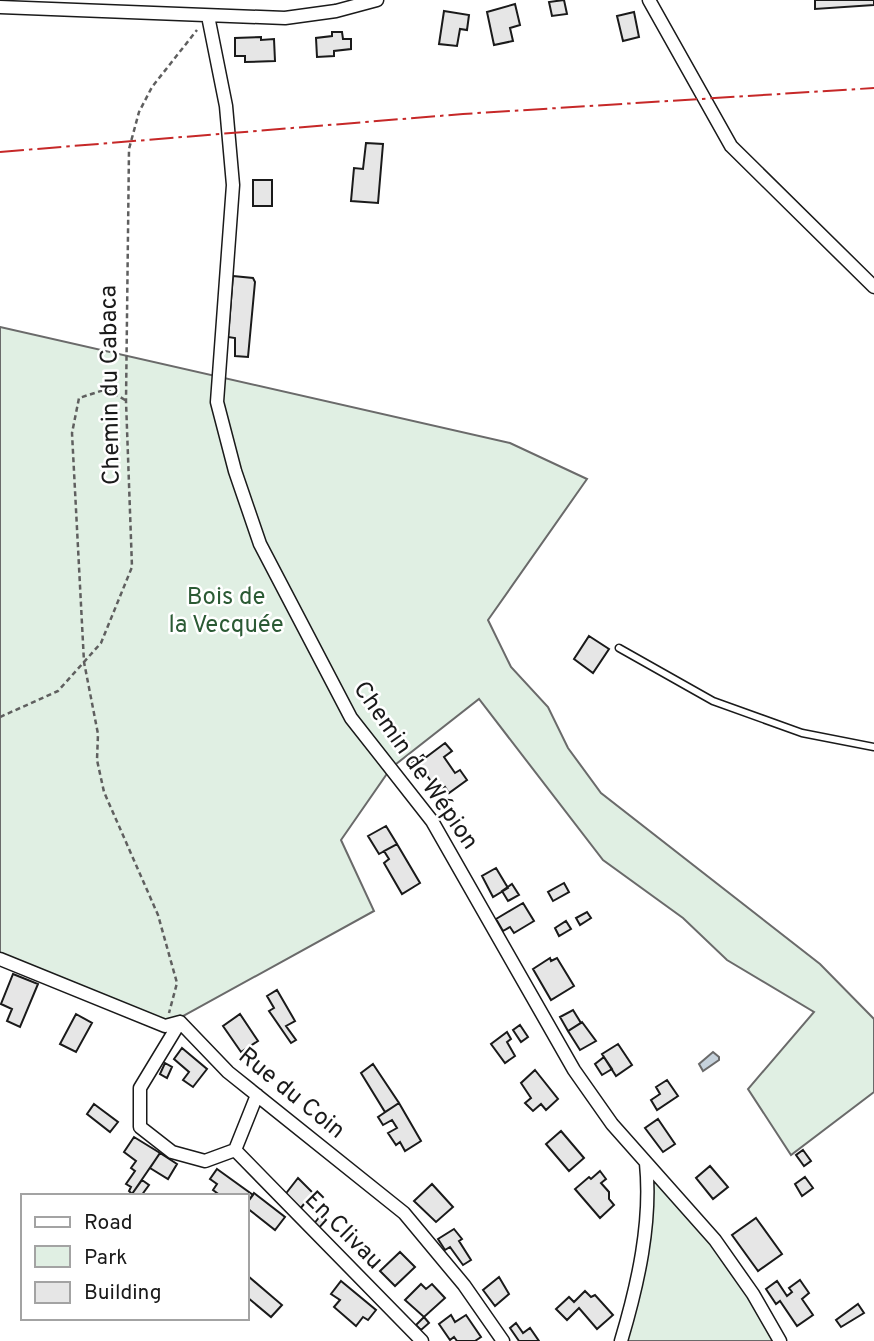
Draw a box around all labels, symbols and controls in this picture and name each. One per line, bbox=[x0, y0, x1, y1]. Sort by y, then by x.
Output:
street label: Chemin du Cabaca bbox=[94, 285, 128, 485]
park label: Bois de la Vecquée bbox=[168, 583, 284, 641]
street label: Chemin de Wépion bbox=[346, 676, 484, 856]
street label: Rue du Coin bbox=[231, 1042, 351, 1146]
street label: En Clivau bbox=[297, 1185, 389, 1277]
legend bbox=[21, 1194, 248, 1320]
text: Road bbox=[84, 1210, 133, 1237]
text: Park bbox=[84, 1245, 127, 1272]
text: Building bbox=[84, 1280, 162, 1307]

